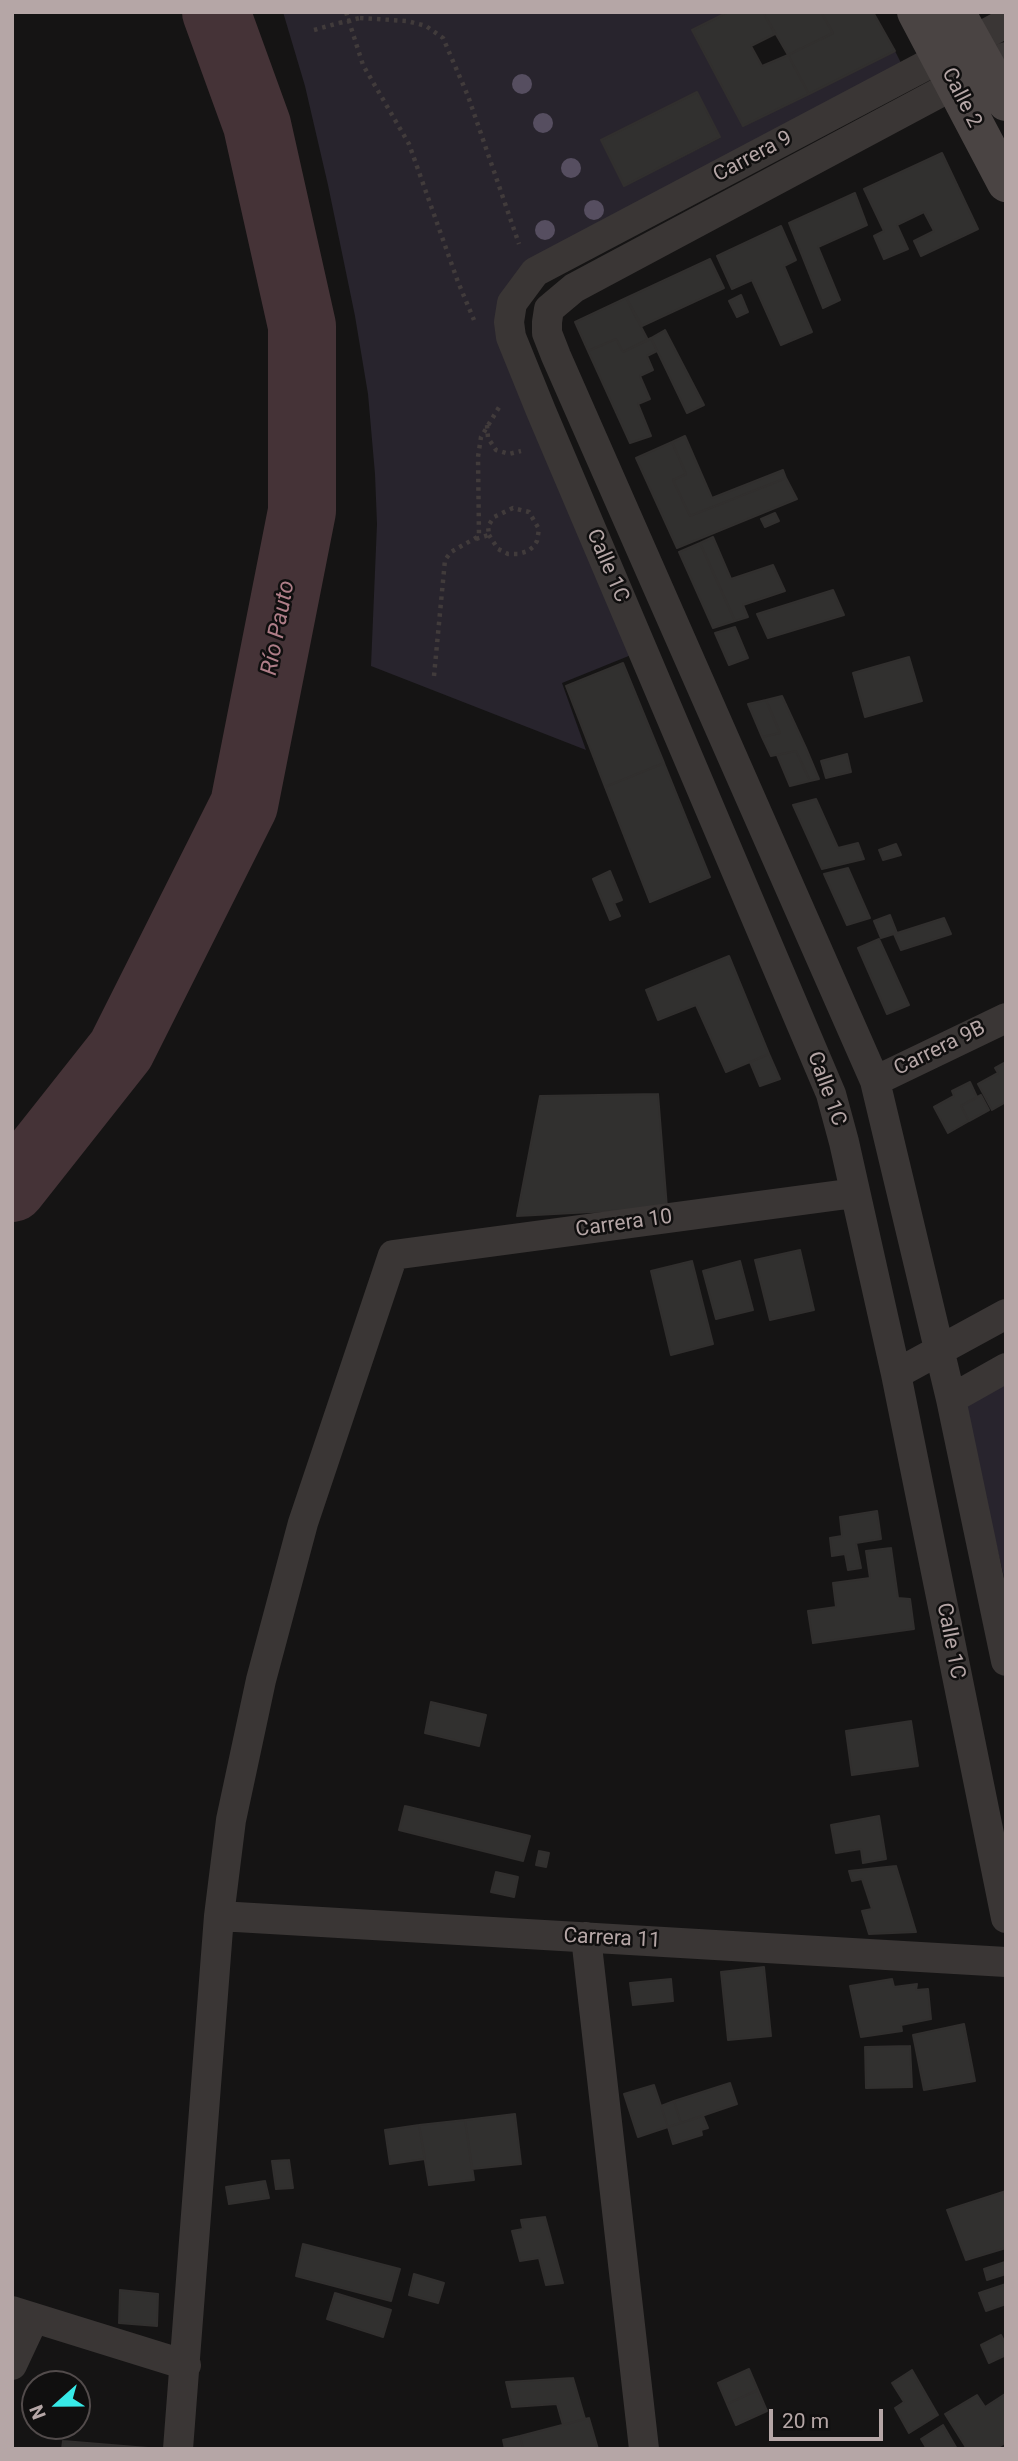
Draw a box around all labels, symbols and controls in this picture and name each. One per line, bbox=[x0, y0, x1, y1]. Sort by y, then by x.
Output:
street label: Calle 2 bbox=[935, 64, 987, 132]
street label: Carrera 9 bbox=[709, 126, 797, 188]
street label: Calle 1C bbox=[580, 526, 634, 606]
water label: Río Pauto bbox=[256, 578, 302, 678]
street label: Carrera 9B bbox=[890, 1016, 990, 1082]
street label: Calle 1C bbox=[801, 1048, 851, 1130]
street label: Carrera 10 bbox=[574, 1205, 674, 1243]
street label: Calle 1C bbox=[930, 1601, 970, 1681]
street label: Carrera 11 bbox=[563, 1924, 661, 1954]
north arrow bbox=[21, 2370, 91, 2440]
scale bar bbox=[773, 2394, 887, 2438]
text: N bbox=[25, 2402, 51, 2422]
text: 20 m bbox=[782, 2409, 829, 2433]

